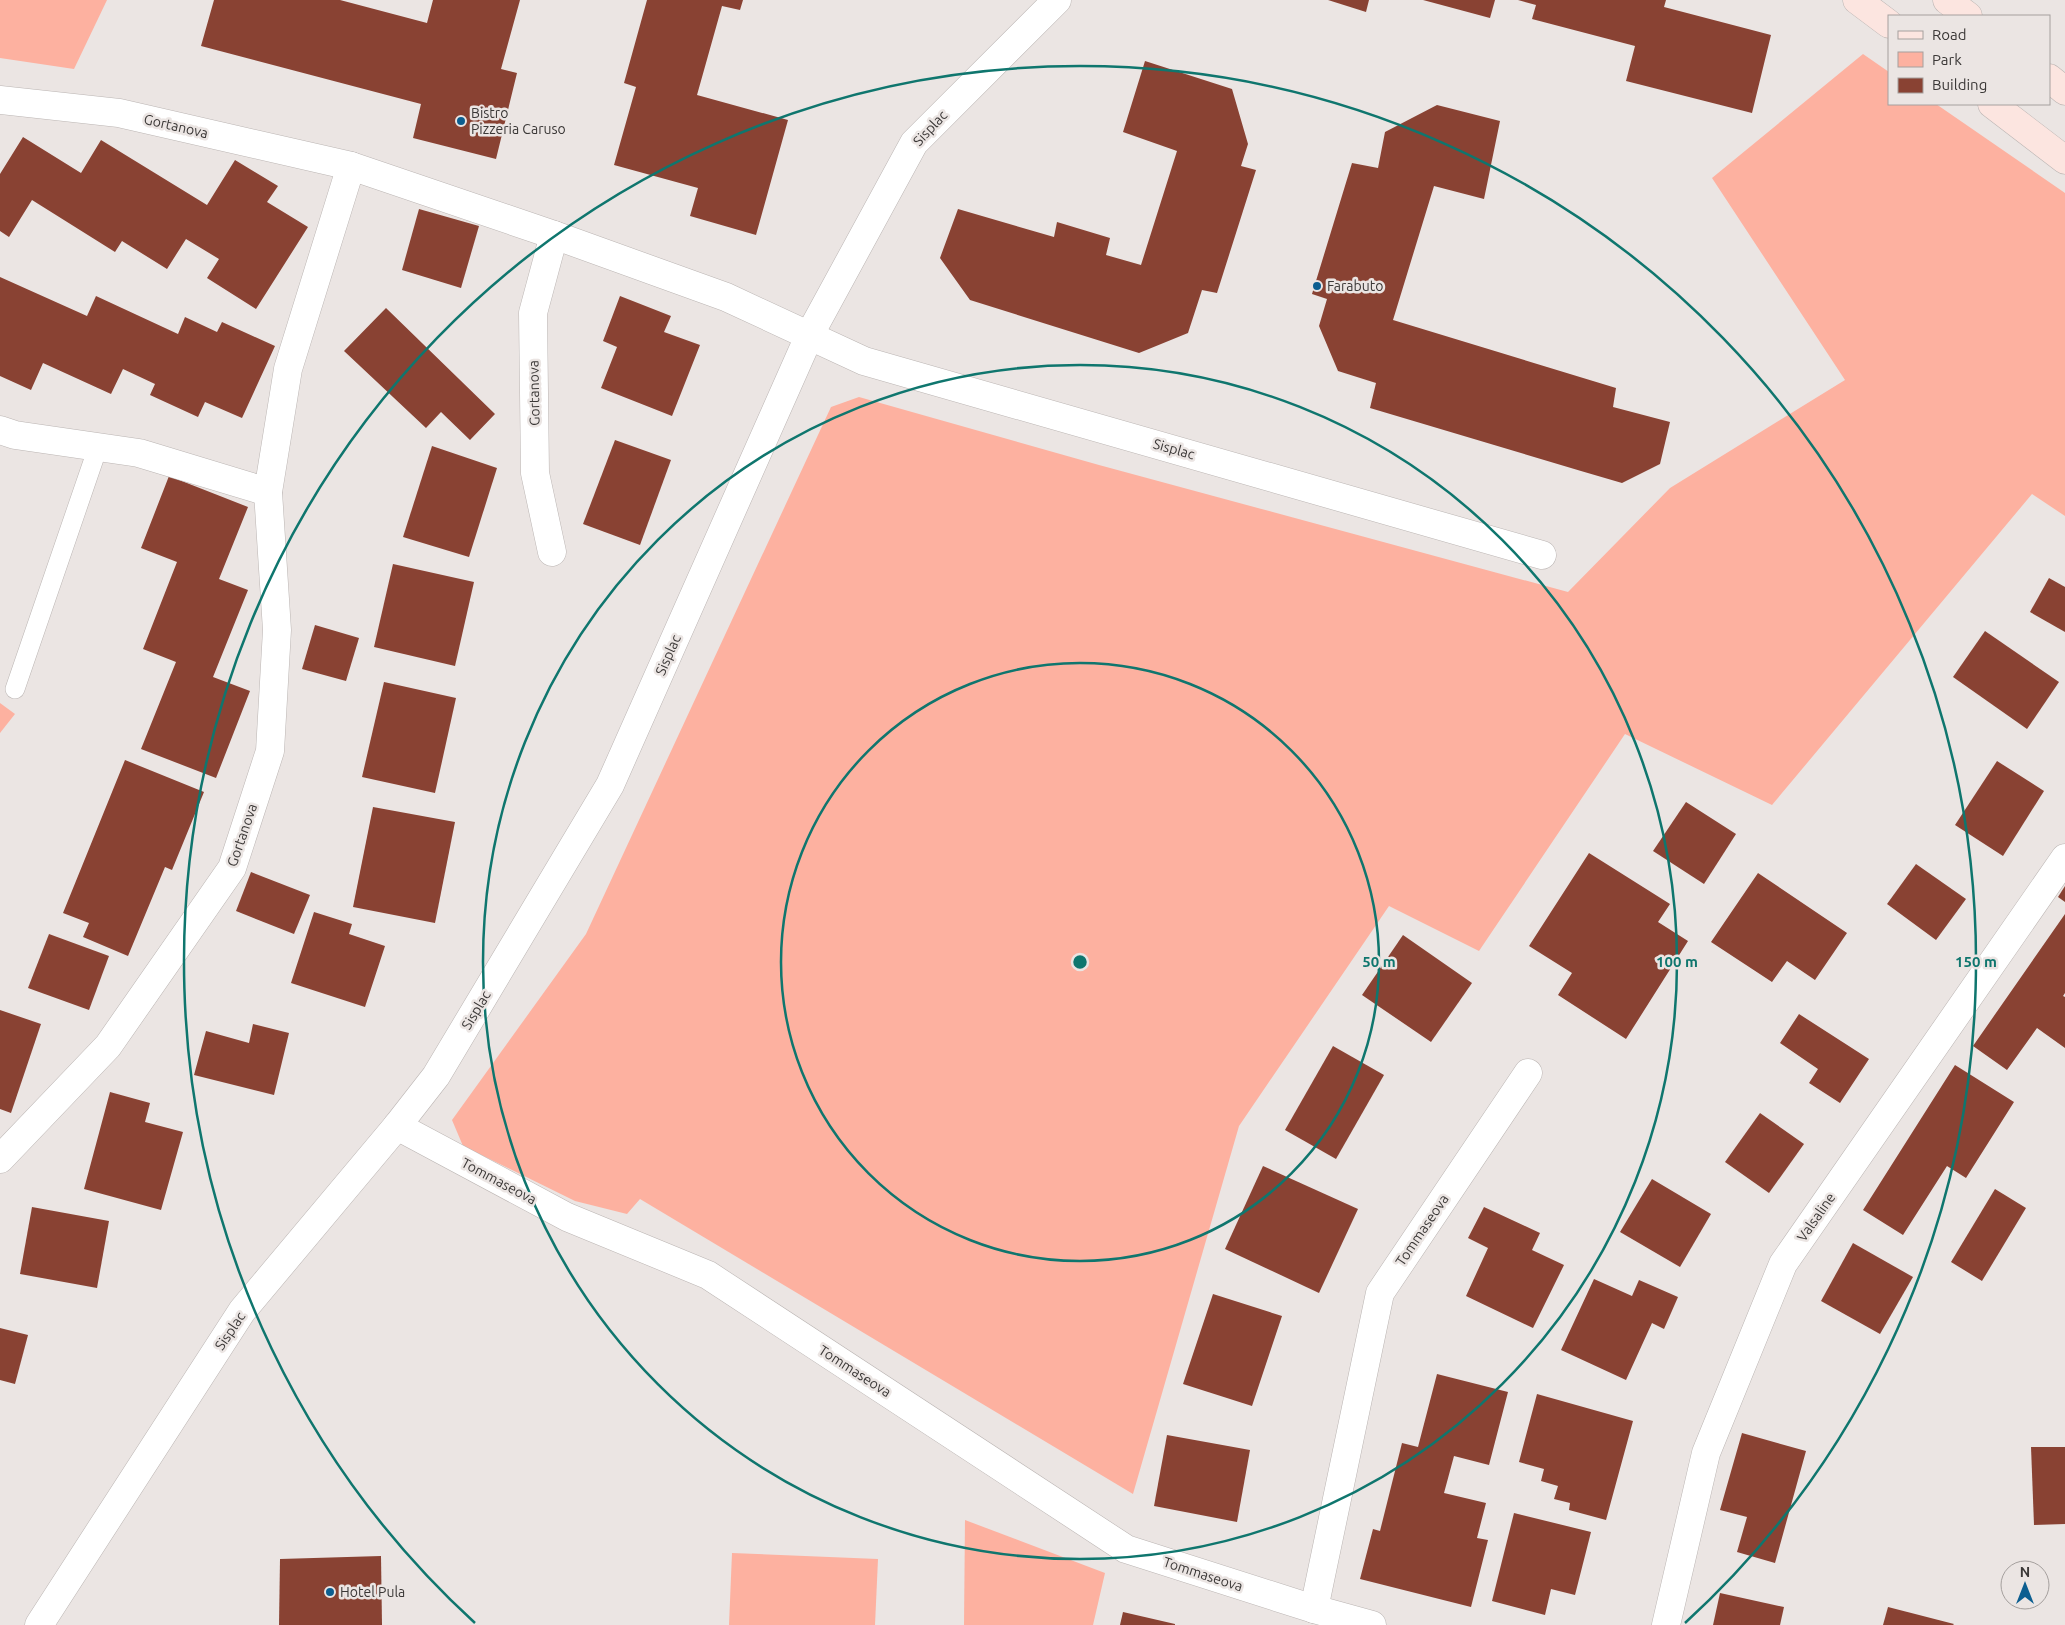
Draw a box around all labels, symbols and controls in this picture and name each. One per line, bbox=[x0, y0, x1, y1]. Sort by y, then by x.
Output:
legend bbox=[1888, 15, 2050, 105]
text: Road bbox=[1932, 26, 1967, 43]
text: Park bbox=[1932, 51, 1962, 68]
text: Building bbox=[1932, 76, 1987, 93]
place label: Bistro Pizzeria Caruso bbox=[471, 105, 566, 137]
street label: Sisplac bbox=[910, 107, 951, 149]
street label: Gortanova bbox=[142, 111, 210, 141]
marker: Bistro Pizzeria Caruso bbox=[455, 115, 467, 127]
place label: Farabuto bbox=[1327, 278, 1383, 294]
marker: Farabuto bbox=[1311, 280, 1323, 292]
street label: Gortanova bbox=[525, 360, 543, 426]
street label: Sisplac bbox=[1151, 435, 1197, 463]
street label: Sisplac bbox=[652, 632, 684, 678]
street label: Gortanova bbox=[224, 801, 260, 869]
centre of rings bbox=[1071, 953, 1089, 971]
text: 50 m bbox=[1362, 953, 1396, 970]
text: 100 m bbox=[1656, 953, 1698, 970]
text: 150 m bbox=[1955, 953, 1997, 970]
street label: Sisplac bbox=[458, 987, 494, 1032]
street label: Tommaseova bbox=[459, 1155, 539, 1207]
street label: Valsaline bbox=[1794, 1190, 1838, 1244]
street label: Tommaseova bbox=[1392, 1191, 1452, 1269]
street label: Sisplac bbox=[212, 1309, 249, 1353]
street label: Tommaseova bbox=[816, 1342, 894, 1400]
street label: Tommaseova bbox=[1161, 1554, 1245, 1594]
north arrow bbox=[2000, 1560, 2050, 1610]
text: N bbox=[2020, 1564, 2030, 1580]
place label: Hotel Pula bbox=[340, 1584, 405, 1600]
marker: Hotel Pula bbox=[324, 1586, 336, 1598]

